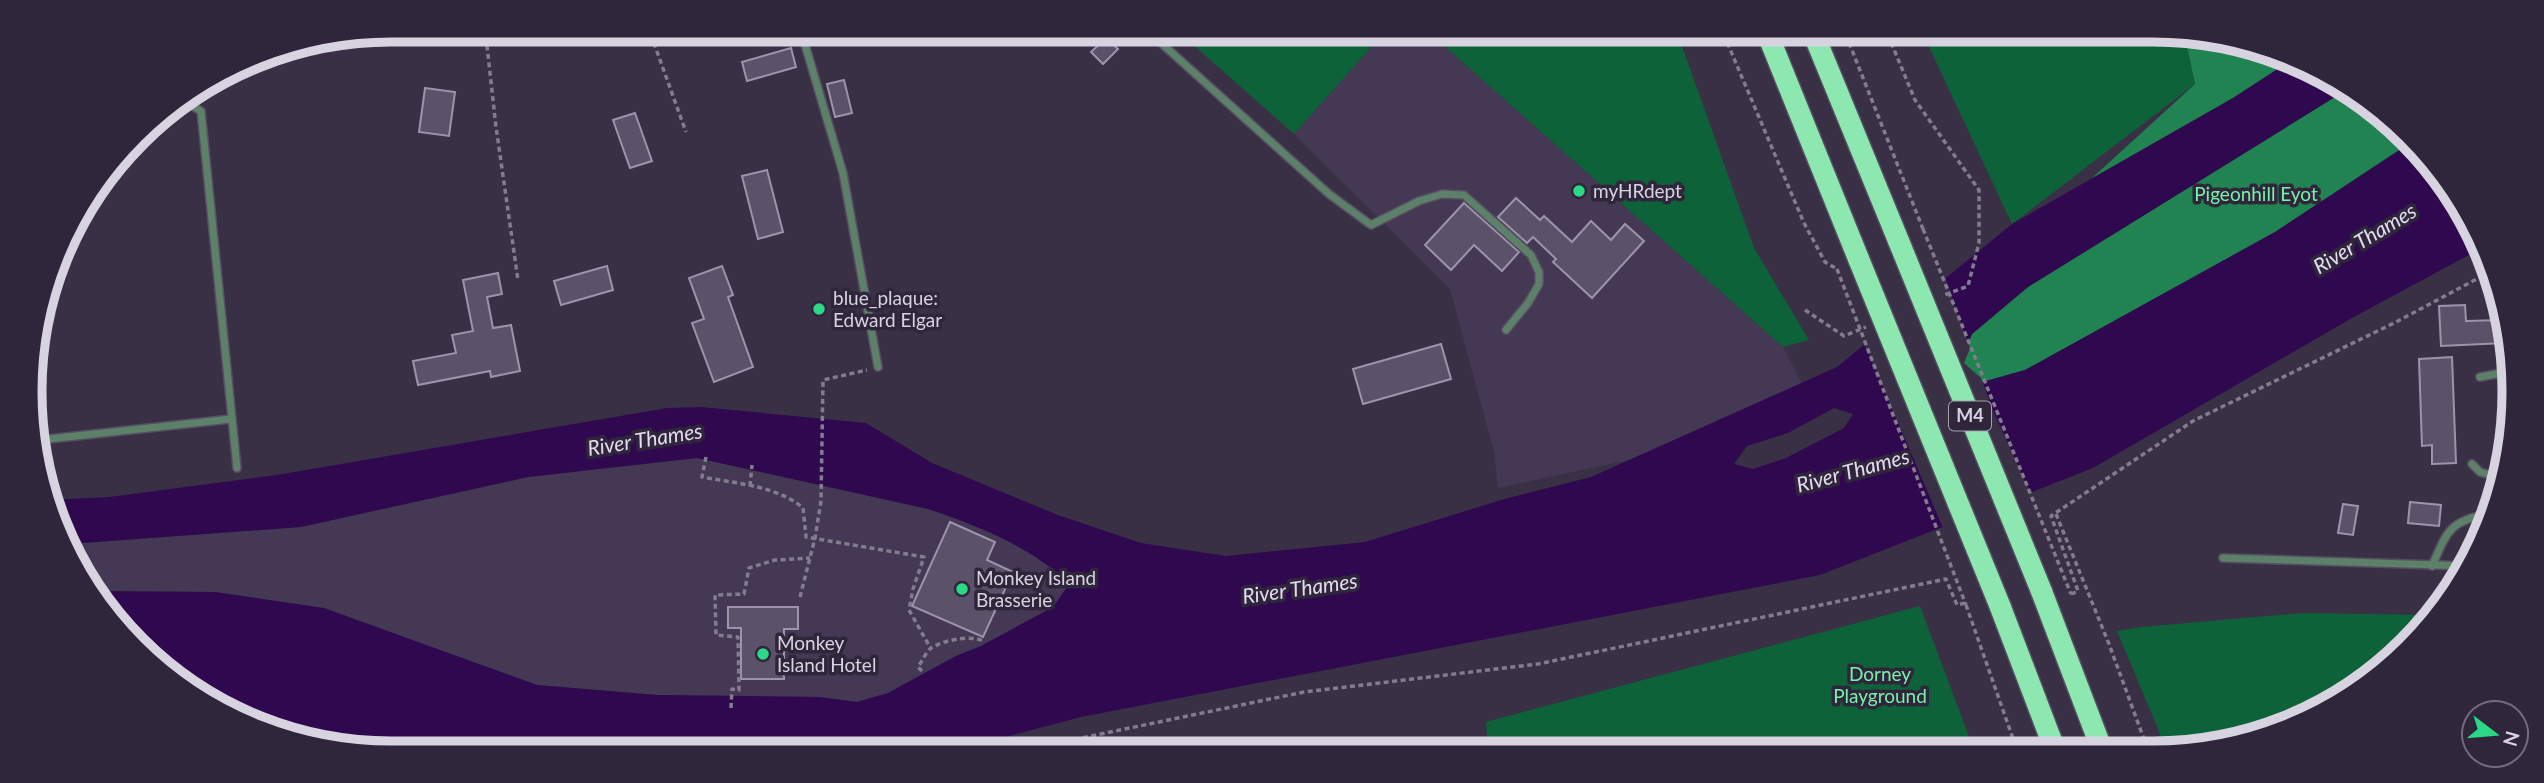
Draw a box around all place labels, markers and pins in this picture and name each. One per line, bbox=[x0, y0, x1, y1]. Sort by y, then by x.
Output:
place label: myHRdept bbox=[1593, 179, 1682, 202]
marker: myHRdept bbox=[1571, 183, 1587, 199]
place label: blue_plaque: Edward Elgar bbox=[833, 286, 942, 331]
marker: blue_plaque: Edward Elgar bbox=[811, 301, 827, 317]
place label: Monkey Island Brasserie bbox=[976, 566, 1096, 611]
marker: Monkey Island Brasserie bbox=[954, 581, 970, 597]
place label: Monkey Island Hotel bbox=[777, 631, 876, 676]
marker: Monkey Island Hotel bbox=[755, 646, 771, 662]

